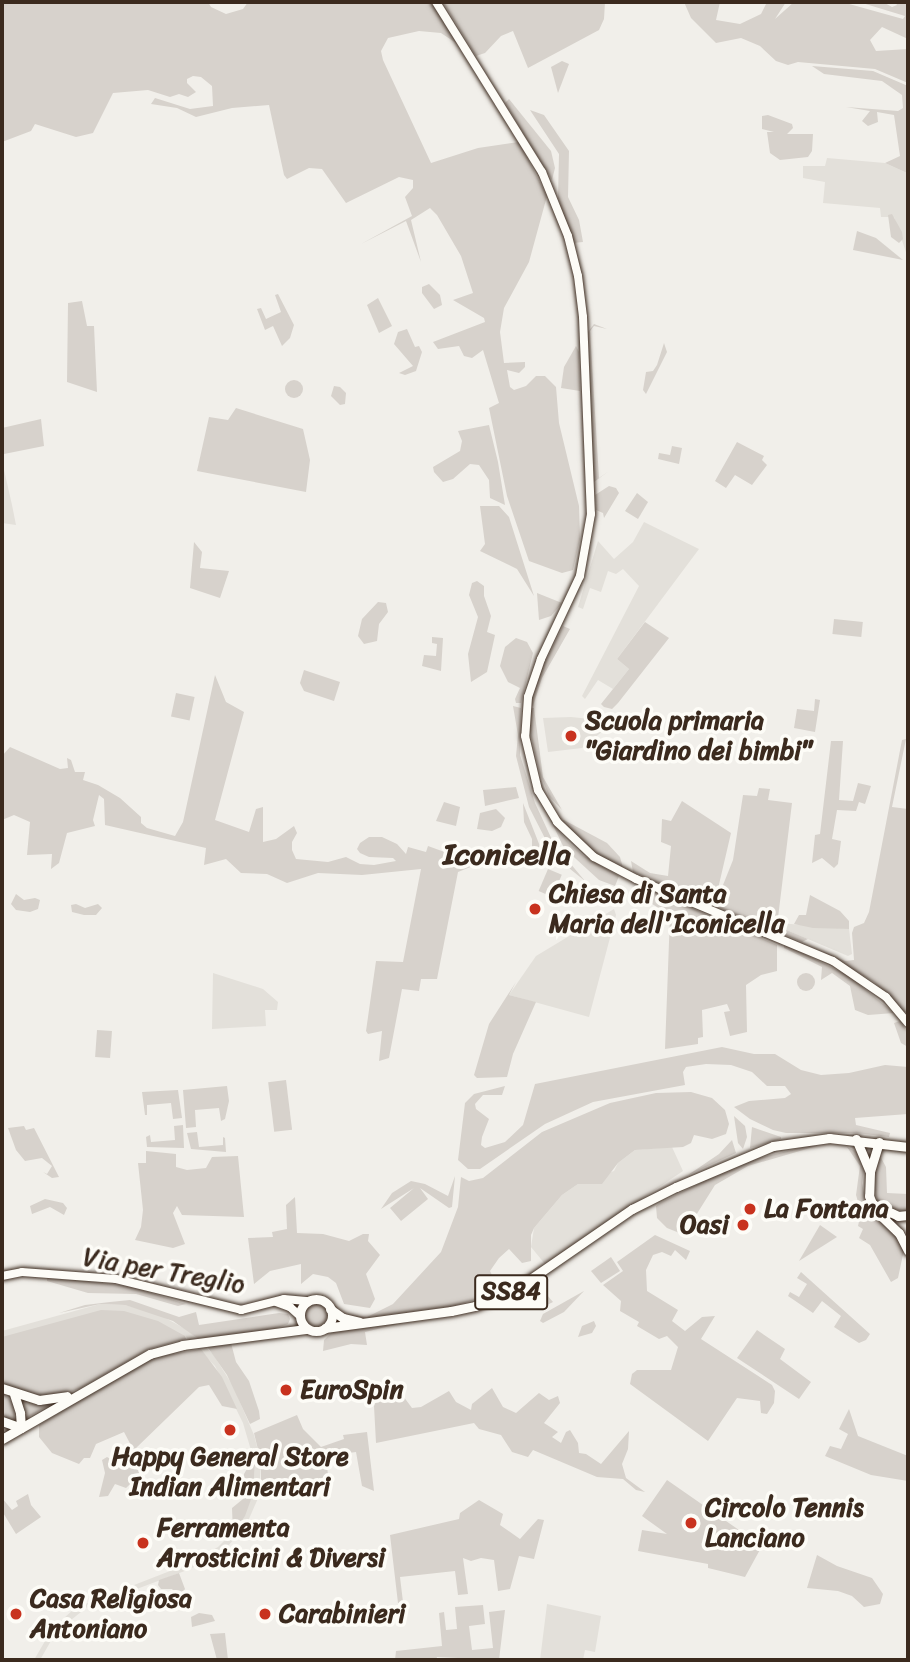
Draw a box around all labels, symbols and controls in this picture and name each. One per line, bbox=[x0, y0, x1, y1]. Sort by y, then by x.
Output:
place label: Scuola primaria "Giardino dei bimbi" bbox=[585, 705, 812, 766]
marker: Scuola primaria "Giardino dei bimbi" bbox=[563, 728, 579, 744]
district label: Iconicella bbox=[443, 836, 571, 872]
place label: Chiesa di Santa Maria dell'Iconicella bbox=[549, 878, 784, 940]
marker: Chiesa di Santa Maria dell'Iconicella bbox=[527, 901, 543, 917]
place label: La Fontana bbox=[764, 1193, 889, 1225]
marker: La Fontana bbox=[742, 1201, 758, 1217]
place label: Oasi bbox=[680, 1209, 729, 1241]
marker: Oasi bbox=[735, 1217, 751, 1233]
street label: Via per Treglio bbox=[81, 1241, 247, 1301]
road number: SS84 bbox=[472, 1272, 550, 1312]
place label: EuroSpin bbox=[300, 1374, 404, 1406]
marker: EuroSpin bbox=[278, 1382, 294, 1398]
marker: Happy General Store Indian Alimentari bbox=[222, 1422, 238, 1438]
place label: Happy General Store Indian Alimentari bbox=[111, 1441, 349, 1502]
place label: Circolo Tennis Lanciano bbox=[705, 1492, 864, 1554]
place label: Ferramenta Arrosticini & Diversi bbox=[157, 1512, 386, 1574]
marker: Circolo Tennis Lanciano bbox=[683, 1515, 699, 1531]
marker: Ferramenta Arrosticini & Diversi bbox=[135, 1535, 151, 1551]
place label: Casa Religiosa Antoniano bbox=[30, 1583, 192, 1644]
place label: Carabinieri bbox=[279, 1598, 406, 1630]
marker: Casa Religiosa Antoniano bbox=[8, 1606, 24, 1622]
marker: Carabinieri bbox=[257, 1606, 273, 1622]

